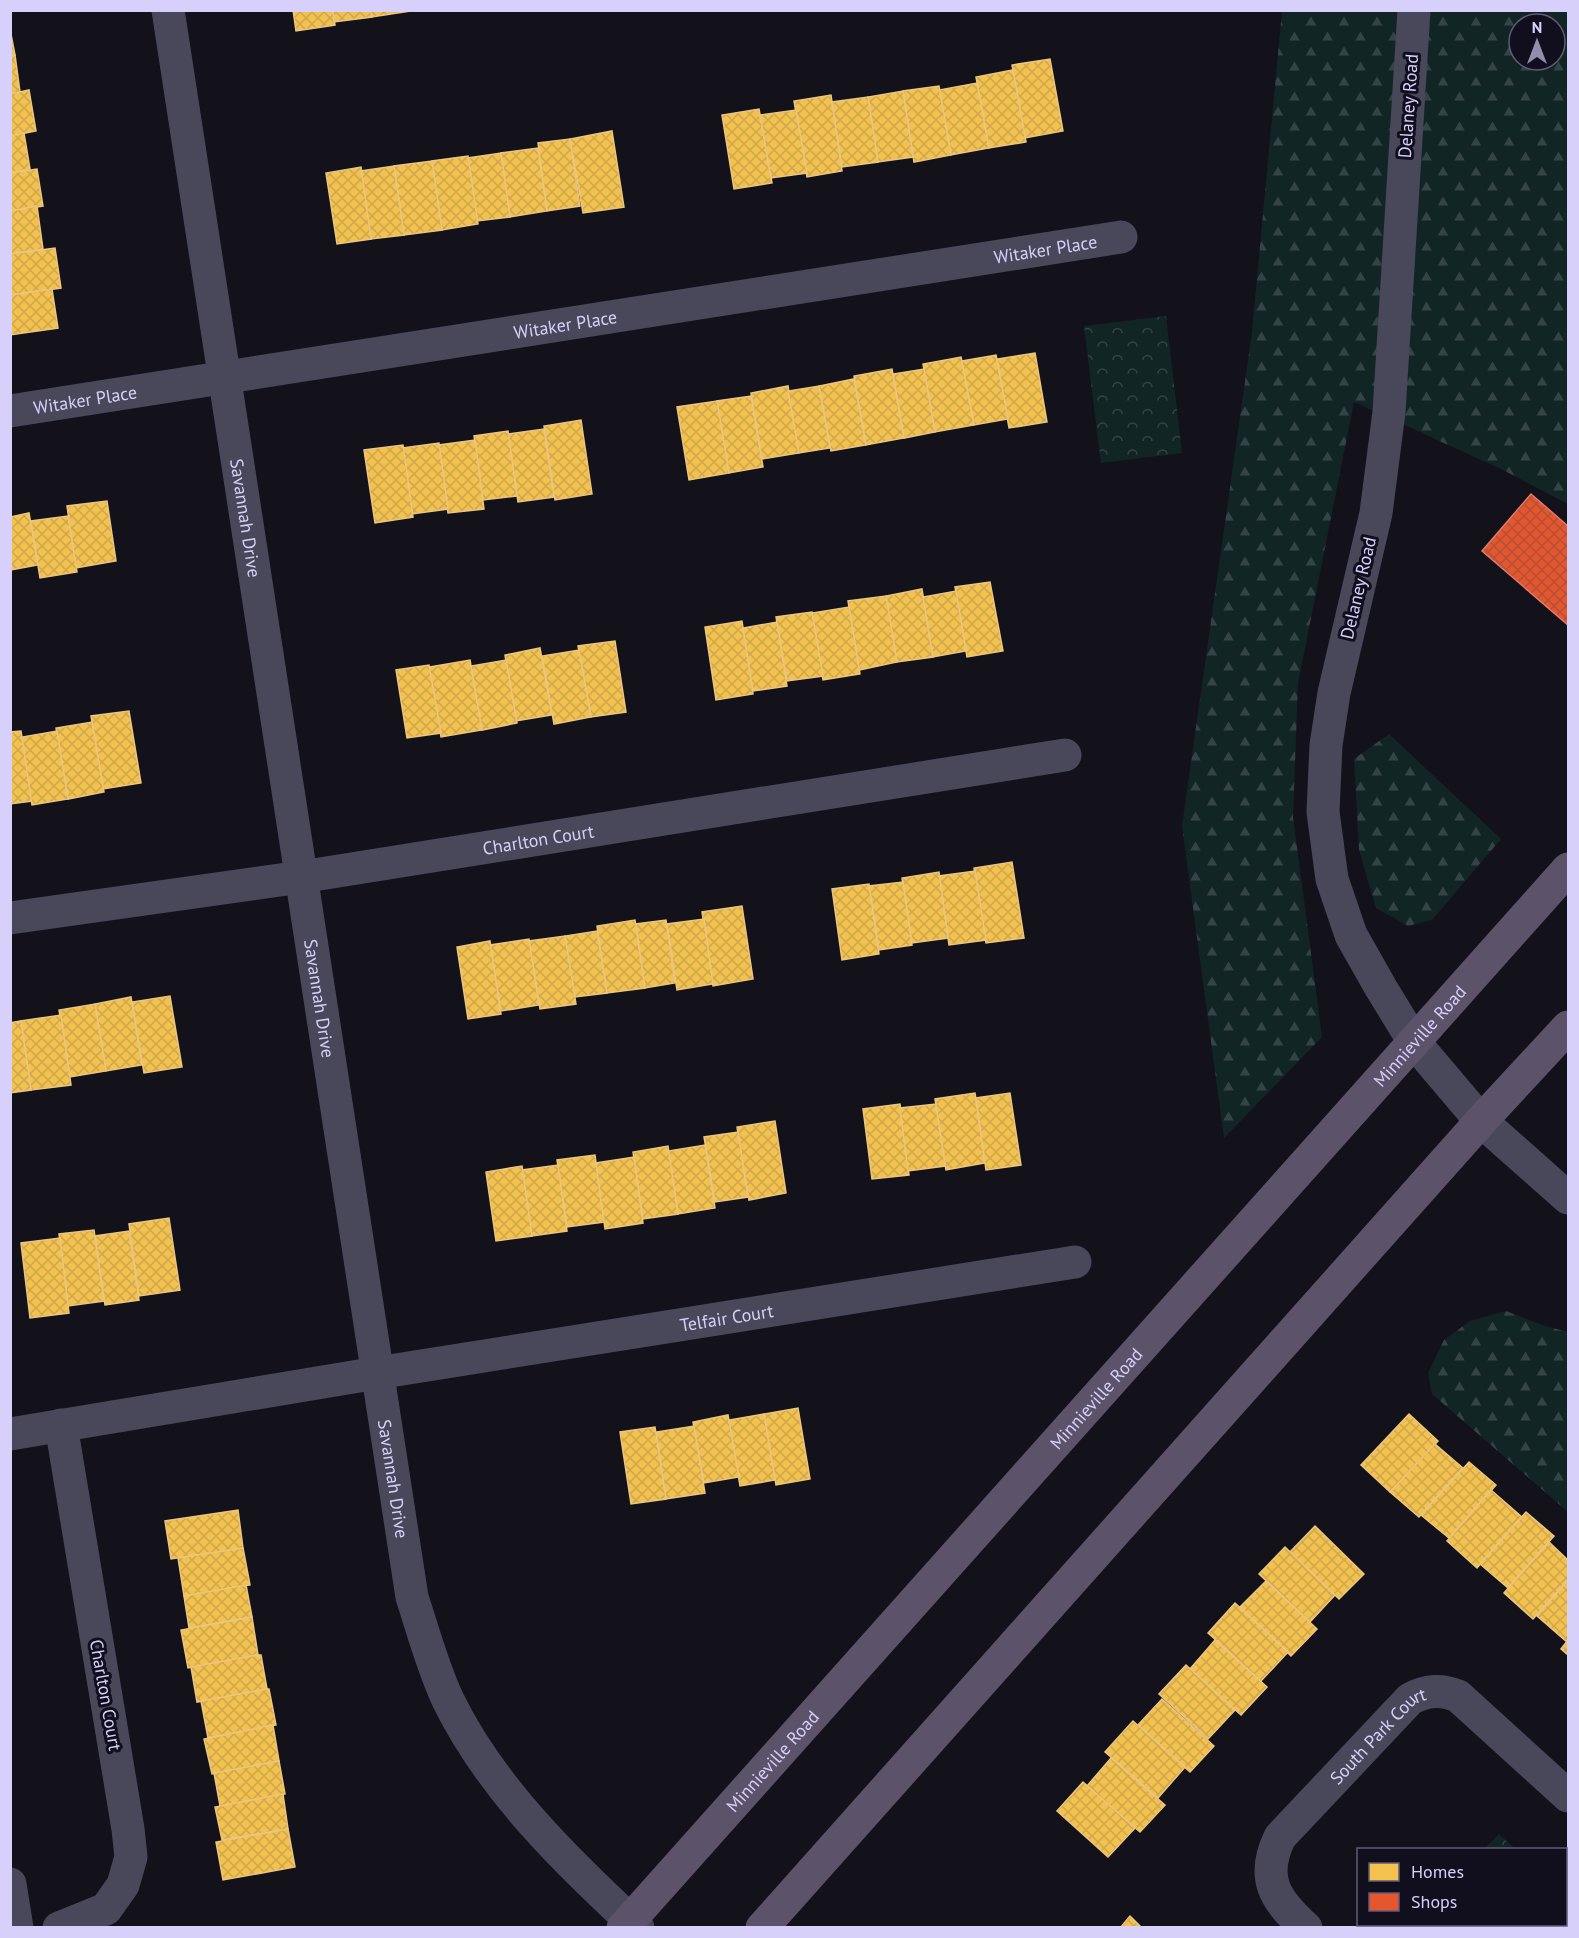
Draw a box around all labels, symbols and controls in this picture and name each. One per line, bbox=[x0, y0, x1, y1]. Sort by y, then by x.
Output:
north arrow bbox=[1507, 12, 1567, 72]
text: N bbox=[1532, 17, 1542, 37]
street label: Delaney Road bbox=[1393, 53, 1423, 159]
street label: Witaker Place bbox=[992, 229, 1099, 268]
street label: Witaker Place bbox=[512, 305, 619, 343]
street label: Witaker Place bbox=[32, 380, 138, 419]
street label: Savannah Drive bbox=[226, 457, 267, 579]
street label: Delaney Road bbox=[1335, 535, 1381, 641]
street label: Charlton Court bbox=[481, 819, 595, 859]
street label: Savannah Drive bbox=[299, 937, 340, 1059]
street label: Minnieville Road bbox=[1368, 980, 1471, 1091]
street label: Telfair Court bbox=[678, 1299, 775, 1336]
street label: Minnieville Road bbox=[1044, 1343, 1147, 1454]
street label: Savannah Drive bbox=[373, 1418, 414, 1540]
street label: Charlton Court bbox=[85, 1638, 127, 1752]
street label: South Park Court bbox=[1325, 1682, 1429, 1789]
street label: Minnieville Road bbox=[721, 1705, 824, 1816]
legend bbox=[1357, 1848, 1567, 1926]
text: Homes bbox=[1411, 1860, 1464, 1883]
text: Shops bbox=[1411, 1890, 1457, 1913]

